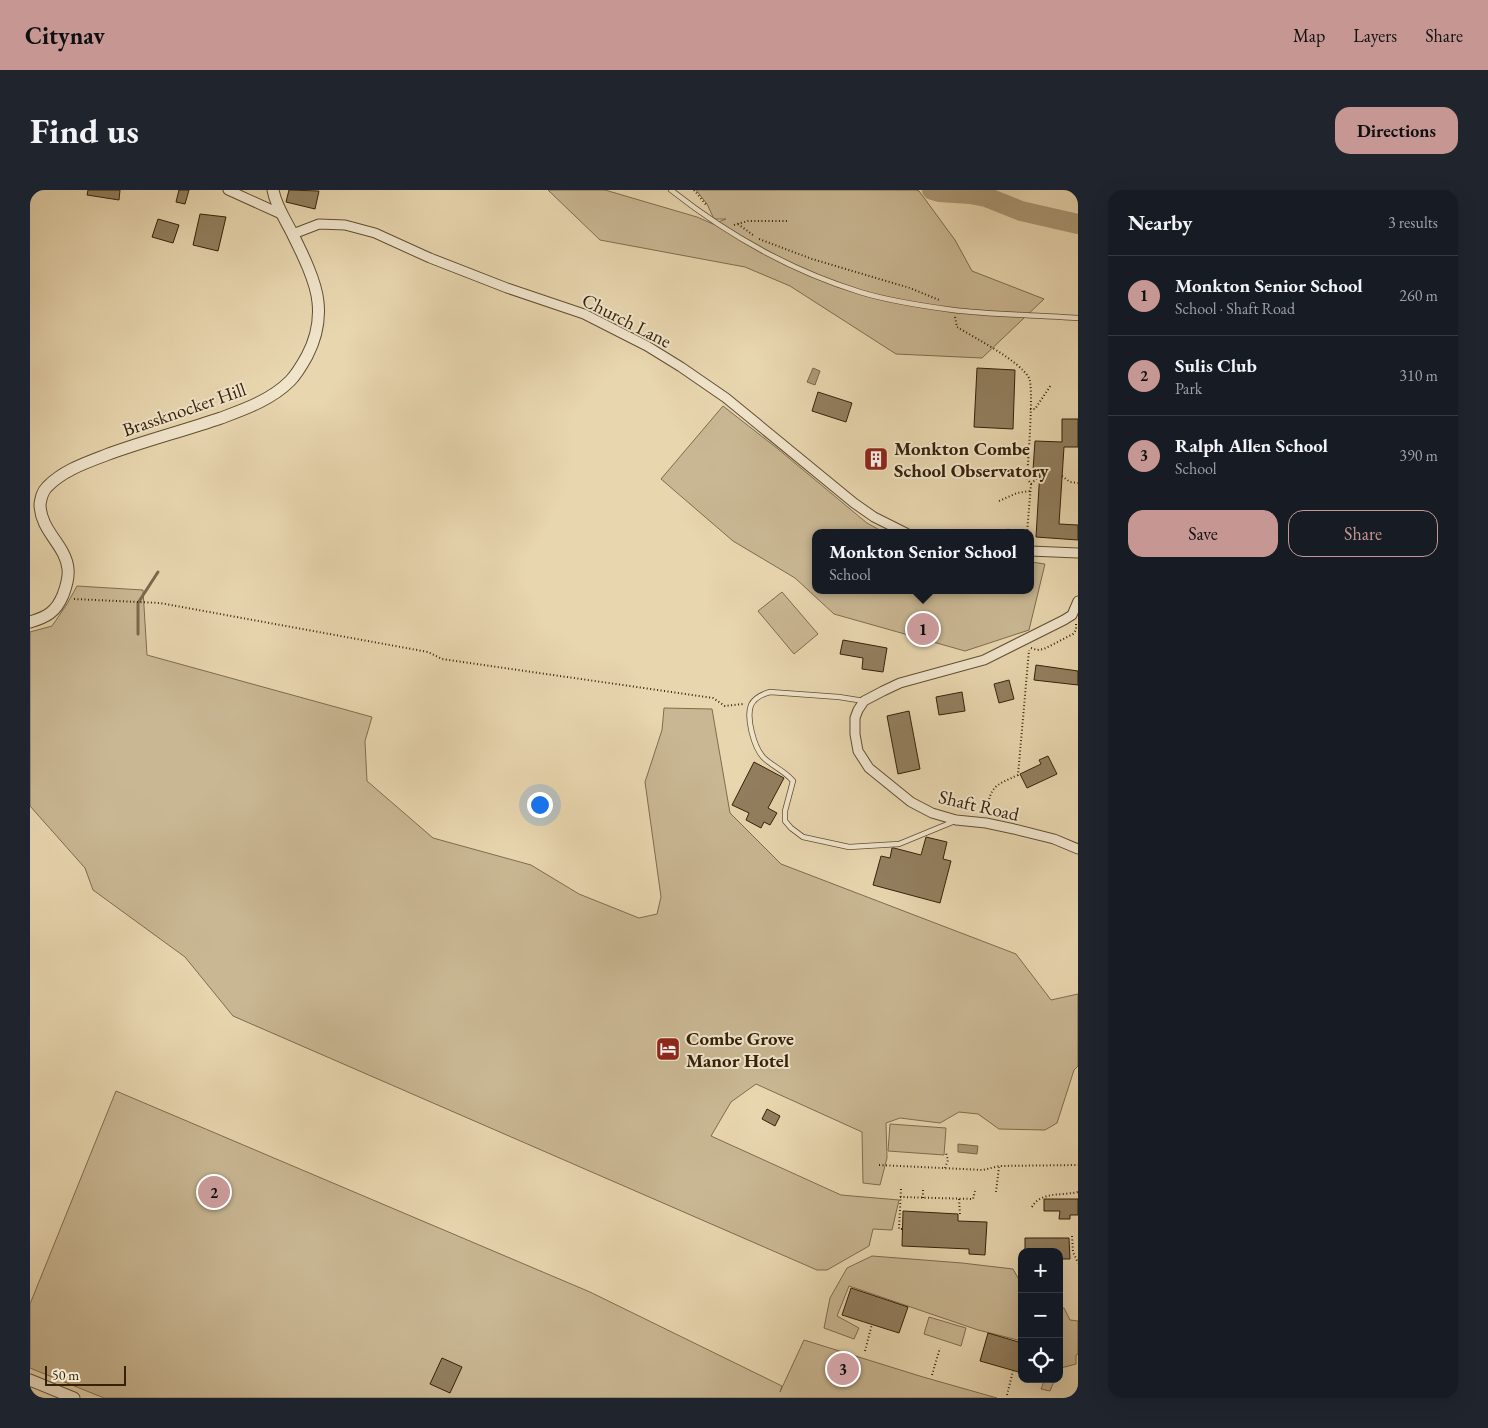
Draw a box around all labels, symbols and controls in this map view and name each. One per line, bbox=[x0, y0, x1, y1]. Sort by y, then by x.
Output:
text: Citynav bbox=[25, 20, 105, 51]
text: Map bbox=[1293, 24, 1325, 47]
text: Layers bbox=[1353, 24, 1397, 47]
text: Share bbox=[1425, 24, 1463, 47]
button: Directions bbox=[1335, 107, 1458, 154]
text: Find us bbox=[30, 108, 139, 153]
text: Nearby bbox=[1128, 209, 1192, 236]
text: 3 results bbox=[1388, 212, 1438, 233]
text: Monkton Senior School bbox=[1175, 273, 1363, 298]
text: 1 bbox=[1140, 285, 1148, 306]
text: 260 m bbox=[1399, 285, 1438, 306]
street label: Church Lane bbox=[578, 287, 676, 354]
text: School · Shaft Road bbox=[1175, 298, 1295, 319]
text: Sulis Club bbox=[1175, 353, 1257, 378]
text: 2 bbox=[1140, 365, 1148, 386]
text: 310 m bbox=[1399, 365, 1438, 386]
street label: Brassknocker Hill bbox=[119, 377, 250, 442]
text: Park bbox=[1175, 378, 1202, 399]
text: Ralph Allen School bbox=[1175, 433, 1328, 458]
place label: Monkton Combe School Observatory bbox=[894, 436, 1050, 483]
text: 3 bbox=[1140, 445, 1148, 466]
text: 390 m bbox=[1399, 445, 1438, 466]
building icon: Monkton Combe School Observatory bbox=[863, 446, 889, 472]
text: School bbox=[1175, 458, 1217, 479]
button: Save bbox=[1128, 510, 1278, 557]
button: Share bbox=[1288, 510, 1438, 557]
popup bbox=[812, 529, 1034, 594]
text: Monkton Senior School bbox=[829, 539, 1017, 564]
text: School bbox=[829, 564, 871, 585]
pin: 1 bbox=[907, 610, 939, 648]
street label: Shaft Road bbox=[936, 784, 1022, 827]
your location bbox=[527, 792, 553, 818]
place label: Combe Grove Manor Hotel bbox=[686, 1026, 794, 1073]
hotel icon: Combe Grove Manor Hotel bbox=[655, 1036, 681, 1062]
pin: 2 bbox=[198, 1173, 230, 1211]
map controls bbox=[1018, 1248, 1063, 1383]
button: + bbox=[1018, 1248, 1063, 1293]
button: − bbox=[1018, 1293, 1063, 1338]
button: locate bbox=[1018, 1338, 1063, 1383]
pin: 3 bbox=[827, 1350, 859, 1388]
scale bar bbox=[45, 1363, 126, 1386]
text: 50 m bbox=[52, 1366, 79, 1384]

